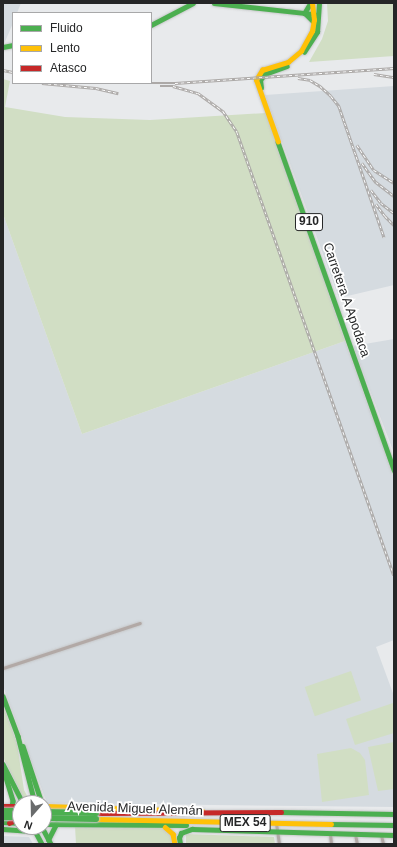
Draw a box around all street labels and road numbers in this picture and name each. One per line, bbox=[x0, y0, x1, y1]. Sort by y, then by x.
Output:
road number: 910 bbox=[294, 212, 324, 232]
street label: Carretera A Apodaca bbox=[319, 240, 373, 360]
street label: Avenida Miguel Alemán bbox=[67, 799, 203, 819]
road number: MEX 54 bbox=[219, 813, 271, 833]

